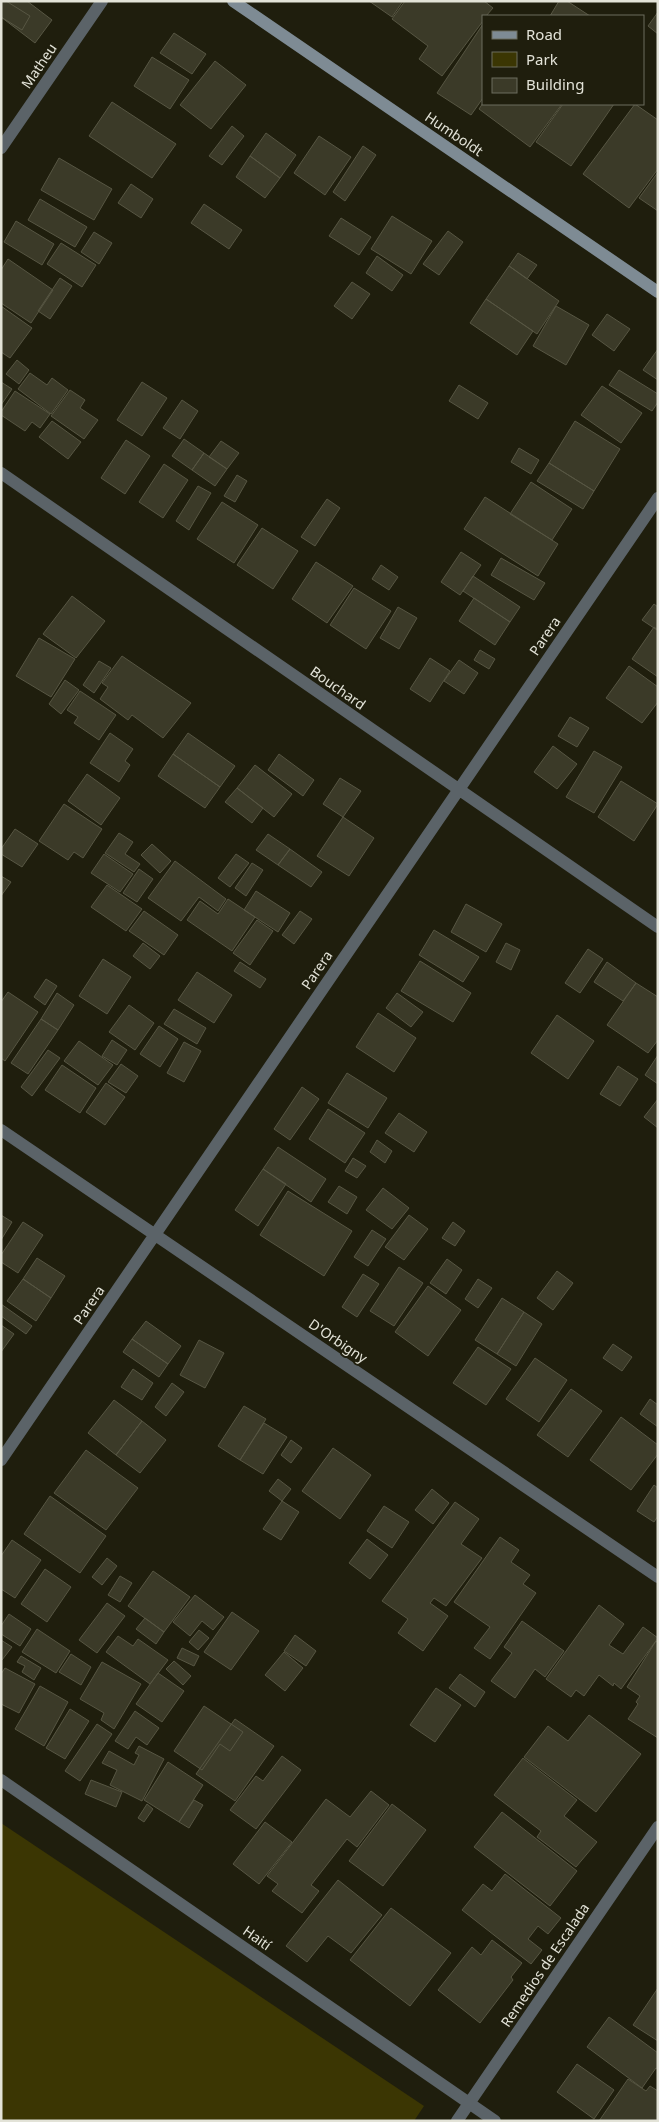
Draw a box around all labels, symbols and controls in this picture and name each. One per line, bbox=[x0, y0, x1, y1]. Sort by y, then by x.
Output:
legend bbox=[482, 15, 644, 105]
text: Road bbox=[526, 24, 562, 44]
street label: Matheu bbox=[17, 39, 61, 92]
text: Park bbox=[526, 49, 558, 69]
text: Building bbox=[526, 74, 584, 94]
street label: Humboldt bbox=[421, 107, 487, 160]
street label: Parera bbox=[525, 613, 565, 659]
street label: Bouchard bbox=[307, 662, 370, 714]
street label: Parera bbox=[297, 947, 337, 993]
street label: Parera bbox=[69, 1282, 109, 1328]
street label: D'Orbigny bbox=[305, 1314, 372, 1368]
street label: Remedios de Escalada bbox=[496, 1899, 593, 2030]
street label: Haití bbox=[239, 1921, 276, 1954]

